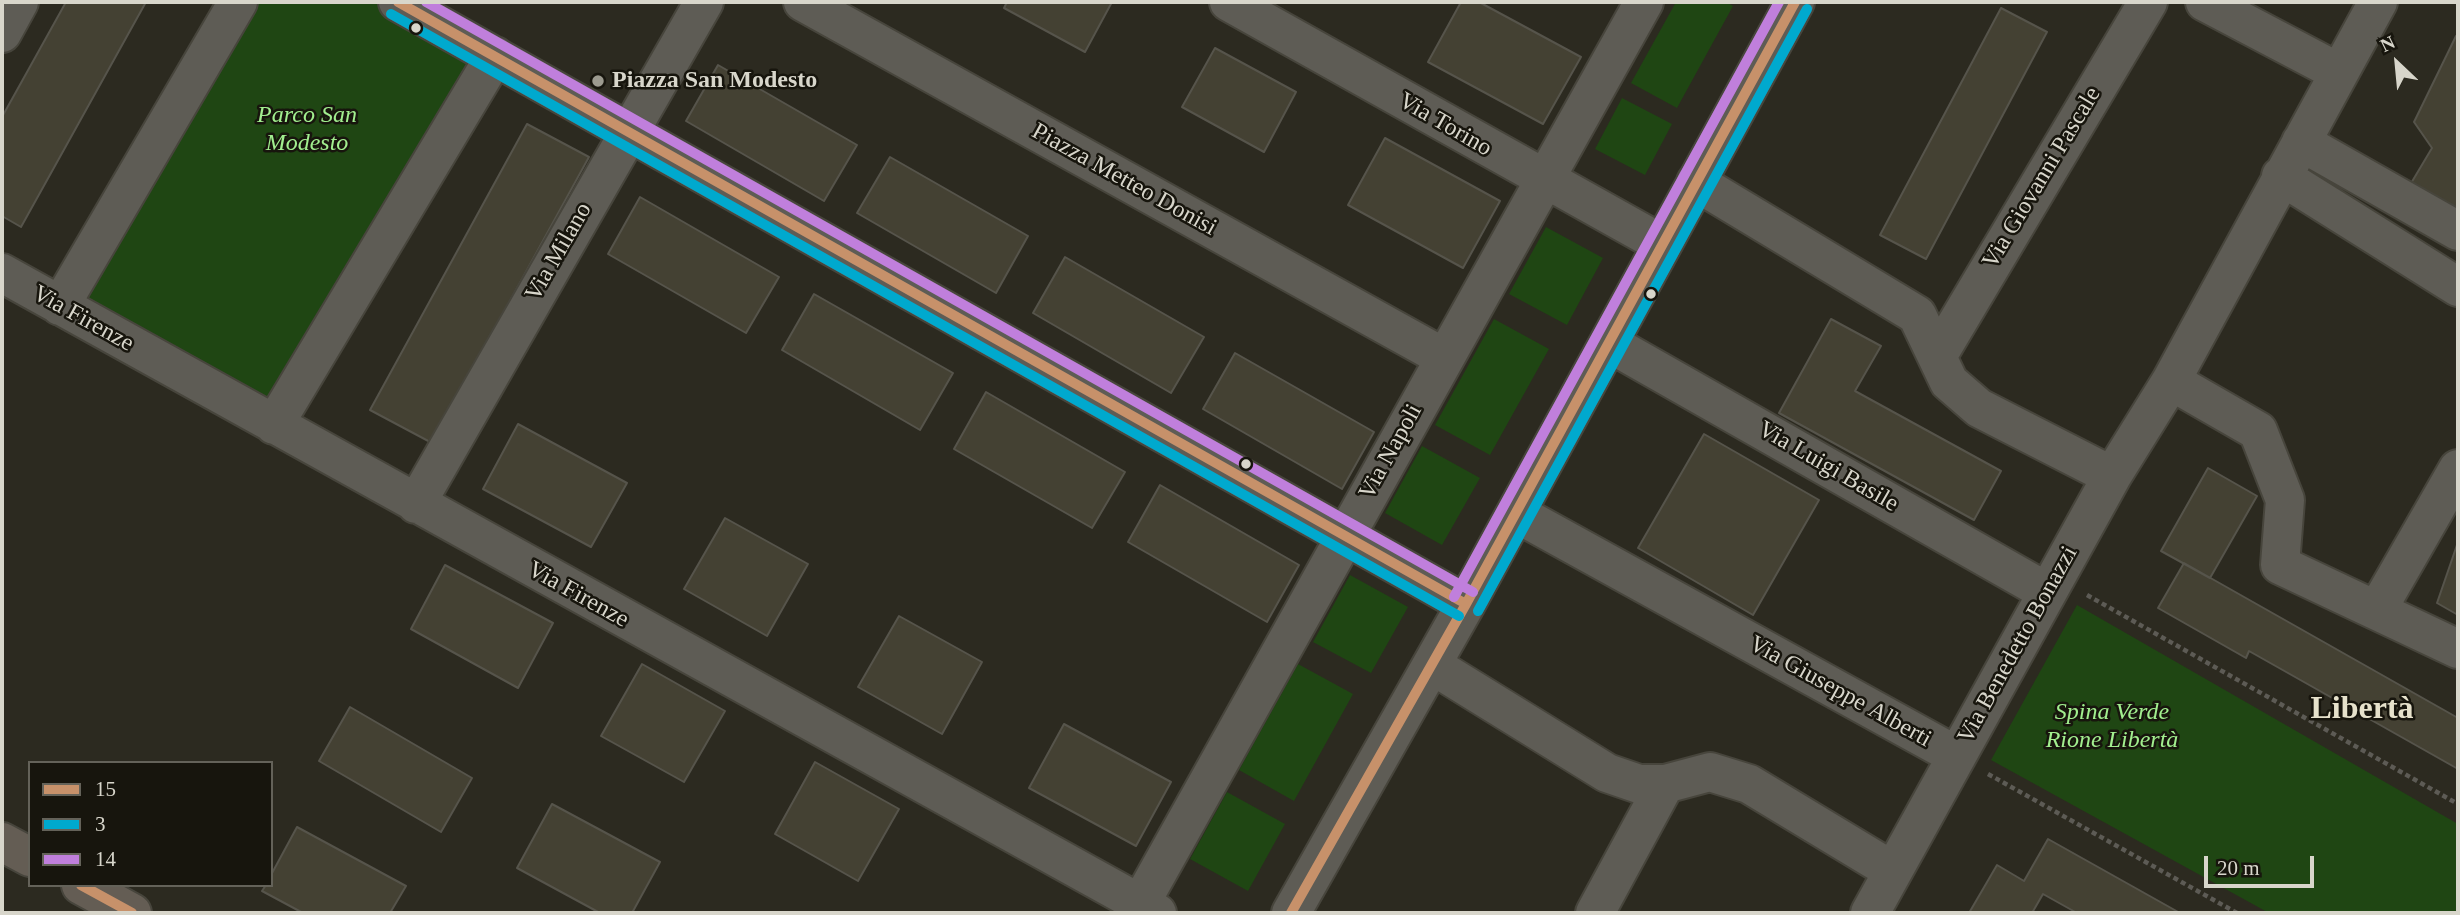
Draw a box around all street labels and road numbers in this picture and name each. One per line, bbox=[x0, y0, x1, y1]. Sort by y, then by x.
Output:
street label: Via Giovanni Pascale bbox=[1976, 82, 2108, 274]
street label: Via Torino bbox=[1393, 87, 1497, 163]
street label: Piazza Metteo Donisi bbox=[1027, 117, 1221, 243]
street label: Via Milano bbox=[519, 198, 599, 306]
street label: Via Firenze bbox=[27, 279, 139, 359]
street label: Via Napoli bbox=[1353, 399, 1429, 505]
street label: Via Luigi Basile bbox=[1753, 415, 1903, 519]
street label: Via Benedetto Bonazzi bbox=[1952, 541, 2084, 749]
street label: Via Firenze bbox=[522, 555, 634, 635]
street label: Via Giuseppe Alberti bbox=[1744, 630, 1936, 754]

